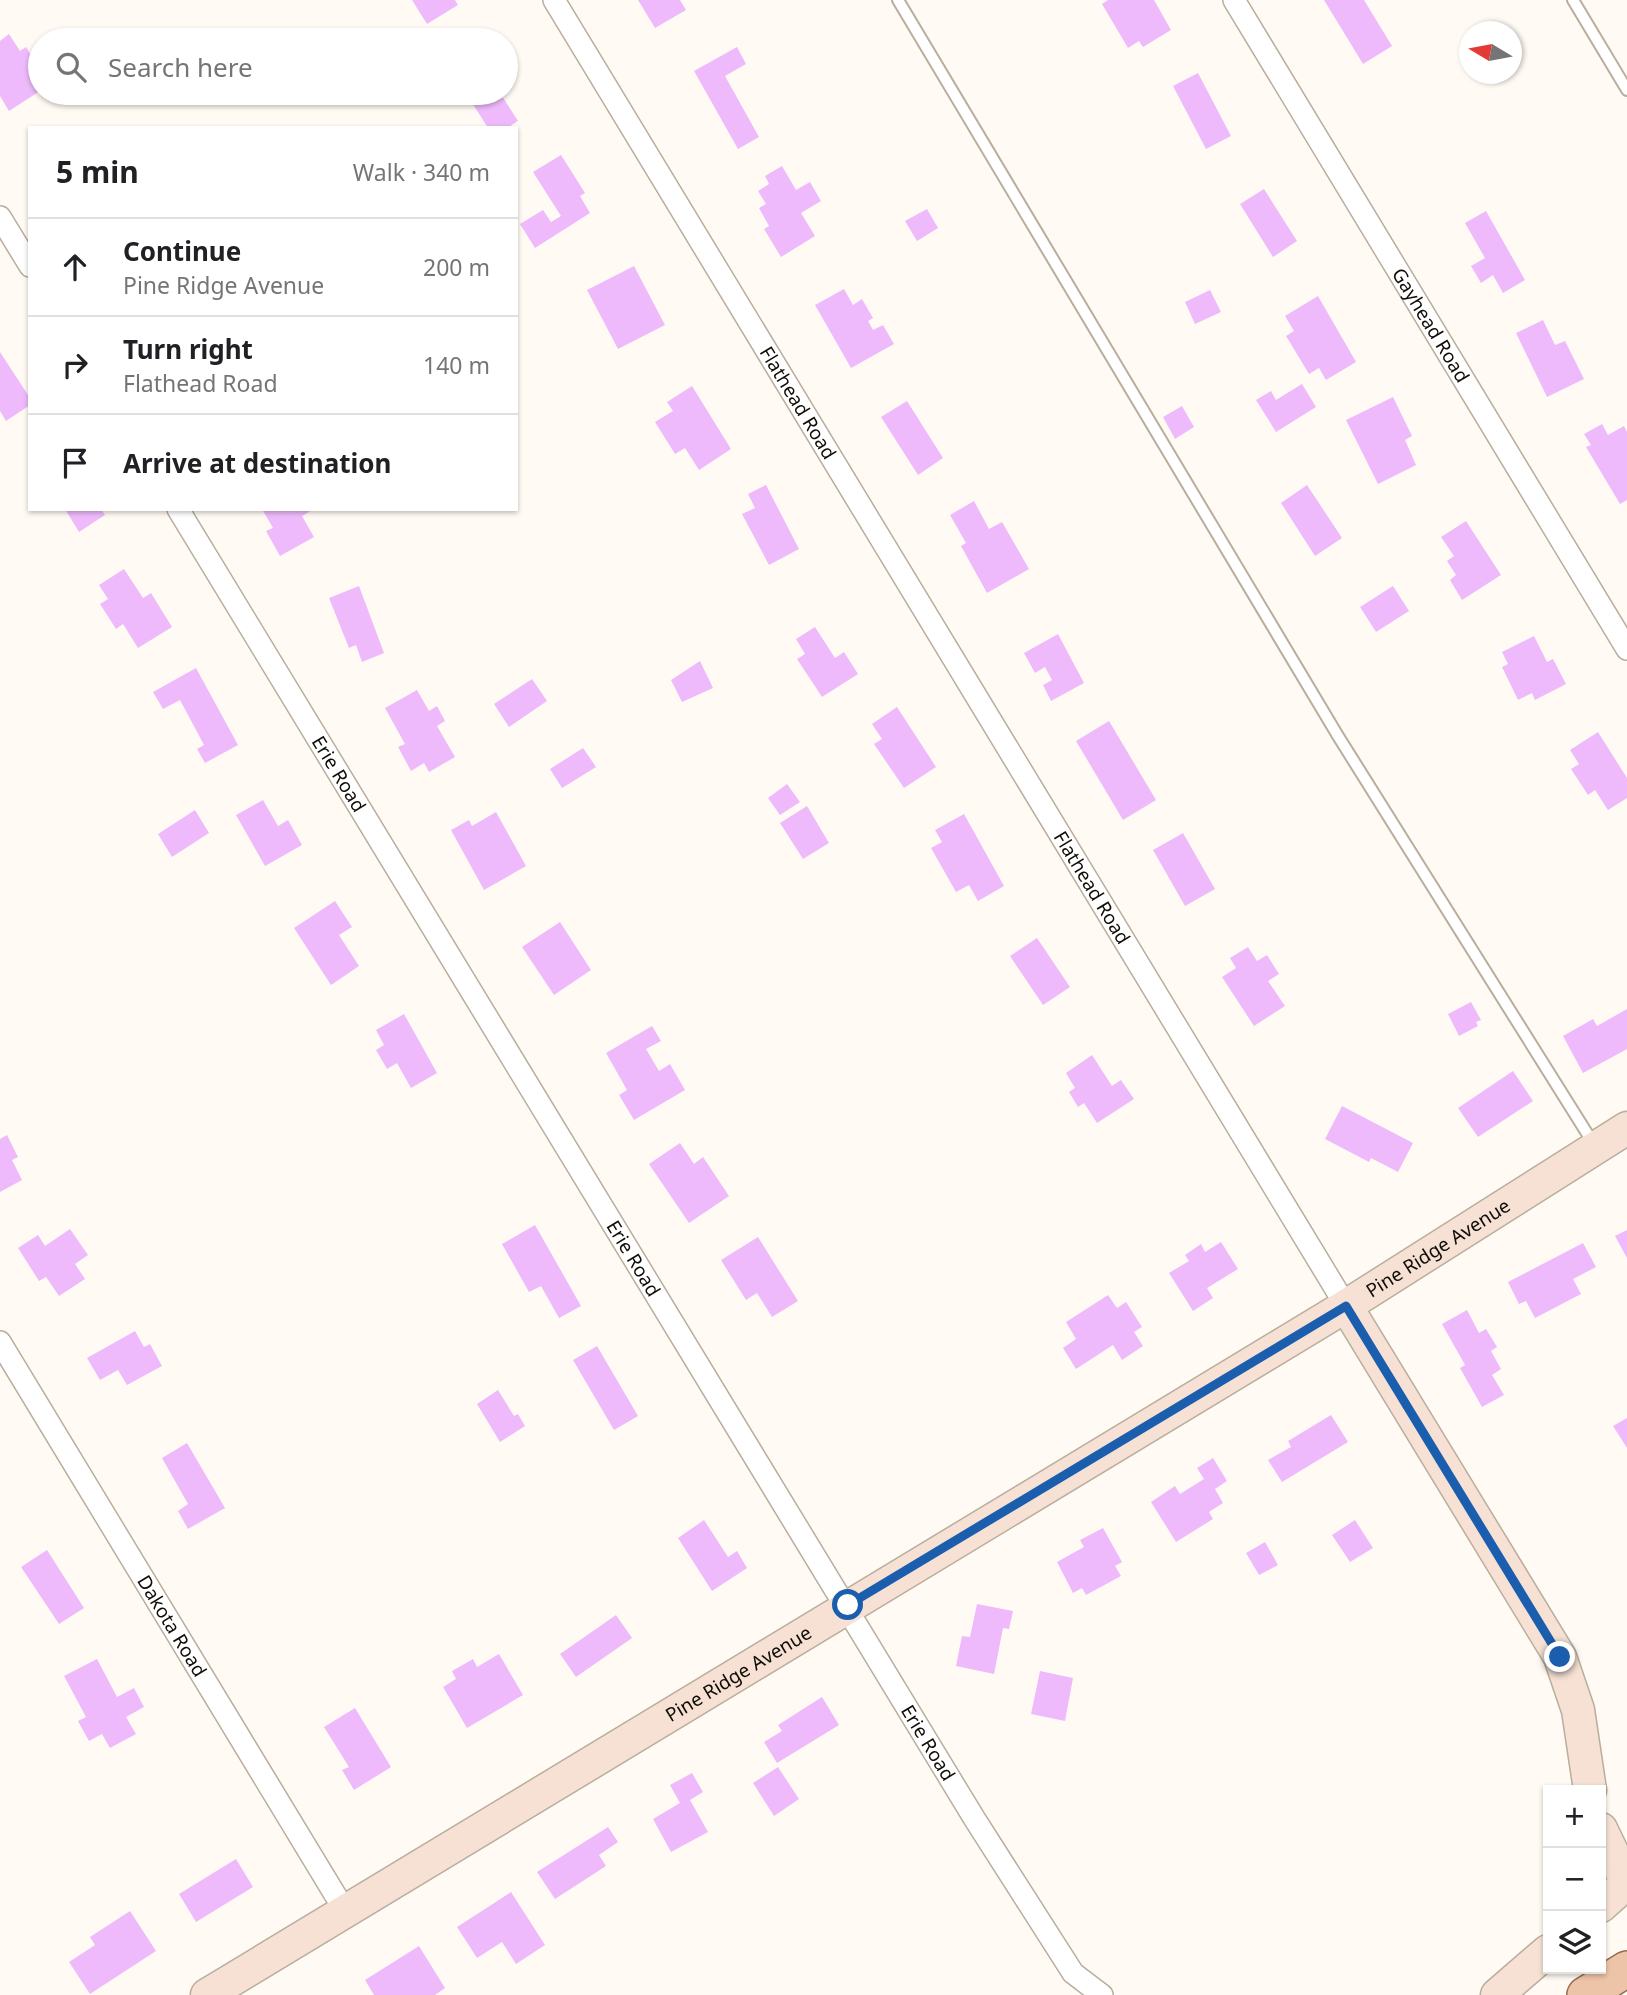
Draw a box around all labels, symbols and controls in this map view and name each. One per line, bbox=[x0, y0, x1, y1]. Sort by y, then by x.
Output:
north arrow bbox=[1459, 21, 1522, 84]
search box bbox=[28, 28, 518, 105]
icon: search bbox=[52, 48, 90, 86]
text: Search here bbox=[108, 49, 253, 85]
text: 5 min bbox=[56, 151, 139, 192]
text: Walk · 340 m bbox=[353, 156, 490, 188]
text: Continue bbox=[123, 233, 241, 269]
icon: ahead bbox=[56, 248, 94, 286]
text: 200 m bbox=[423, 251, 490, 283]
street label: Gayhead Road bbox=[1386, 263, 1476, 387]
text: Pine Ridge Avenue bbox=[123, 269, 324, 301]
text: Turn right bbox=[123, 331, 253, 367]
street label: Flathead Road bbox=[754, 341, 842, 464]
icon: right bbox=[56, 346, 94, 384]
text: 140 m bbox=[423, 349, 490, 381]
text: Flathead Road bbox=[123, 367, 278, 399]
icon: arrive bbox=[56, 444, 94, 482]
text: Arrive at destination bbox=[123, 445, 392, 481]
street label: Erie Road bbox=[306, 731, 372, 817]
street label: Flathead Road bbox=[1048, 826, 1136, 949]
street label: Pine Ridge Avenue bbox=[1361, 1192, 1515, 1303]
street label: Erie Road bbox=[601, 1215, 667, 1301]
street label: Dakota Road bbox=[131, 1570, 213, 1682]
route start bbox=[832, 1589, 863, 1620]
street label: Pine Ridge Avenue bbox=[660, 1619, 816, 1728]
route end bbox=[1544, 1641, 1575, 1672]
street label: Erie Road bbox=[895, 1700, 961, 1786]
map controls bbox=[1543, 1785, 1606, 1974]
button: + bbox=[1543, 1785, 1606, 1848]
button: − bbox=[1543, 1848, 1606, 1911]
button: layers bbox=[1543, 1911, 1606, 1974]

